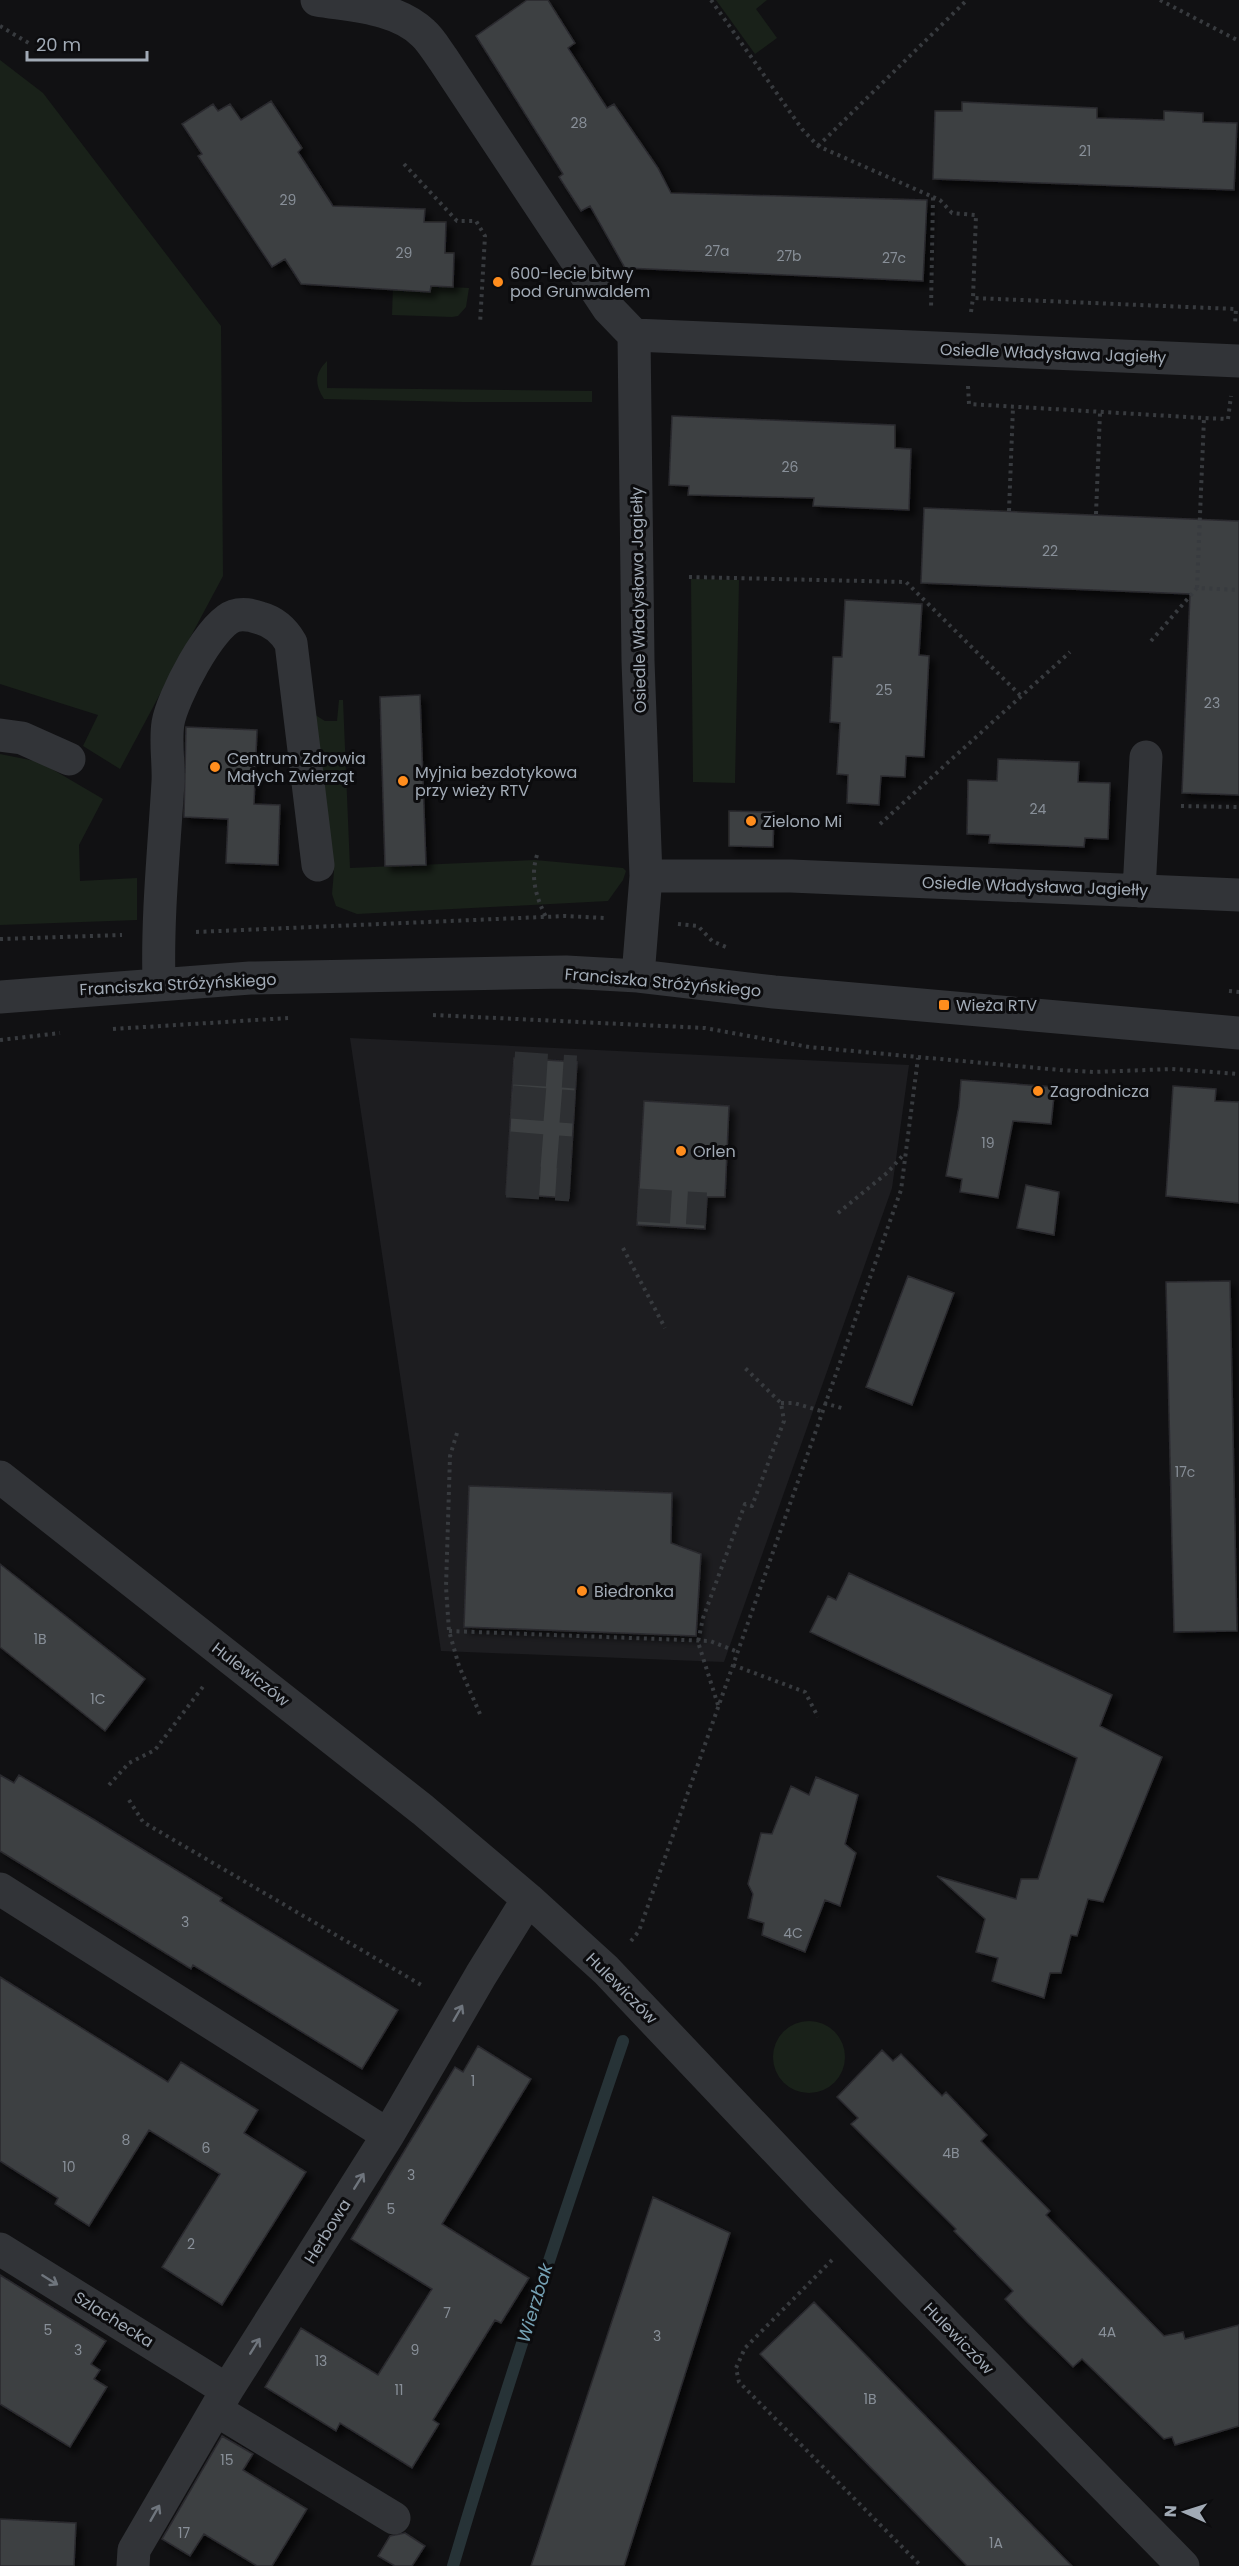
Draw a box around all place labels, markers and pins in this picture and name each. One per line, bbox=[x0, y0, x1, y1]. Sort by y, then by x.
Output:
place label: 600-lecie bitwy pod Grunwaldem bbox=[510, 262, 650, 303]
marker: 600-lecie bitwy pod Grunwaldem bbox=[491, 275, 505, 289]
place label: Centrum Zdrowia Małych Zwierząt bbox=[227, 747, 366, 788]
marker: Centrum Zdrowia Małych Zwierząt bbox=[208, 760, 222, 774]
place label: Myjnia bezdotykowa przy wieży RTV bbox=[415, 761, 577, 802]
marker: Myjnia bezdotykowa przy wieży RTV bbox=[396, 774, 410, 788]
place label: Zielono Mi bbox=[763, 810, 842, 833]
marker: Zielono Mi bbox=[744, 814, 758, 828]
place label: Wieża RTV bbox=[956, 994, 1037, 1017]
marker: Wieża RTV bbox=[937, 998, 951, 1012]
place label: Zagrodnicza bbox=[1050, 1080, 1149, 1103]
marker: Zagrodnicza bbox=[1031, 1084, 1045, 1098]
place label: Orlen bbox=[693, 1140, 736, 1163]
marker: Orlen bbox=[674, 1144, 688, 1158]
place label: Biedronka bbox=[594, 1580, 674, 1603]
marker: Biedronka bbox=[575, 1584, 589, 1598]

